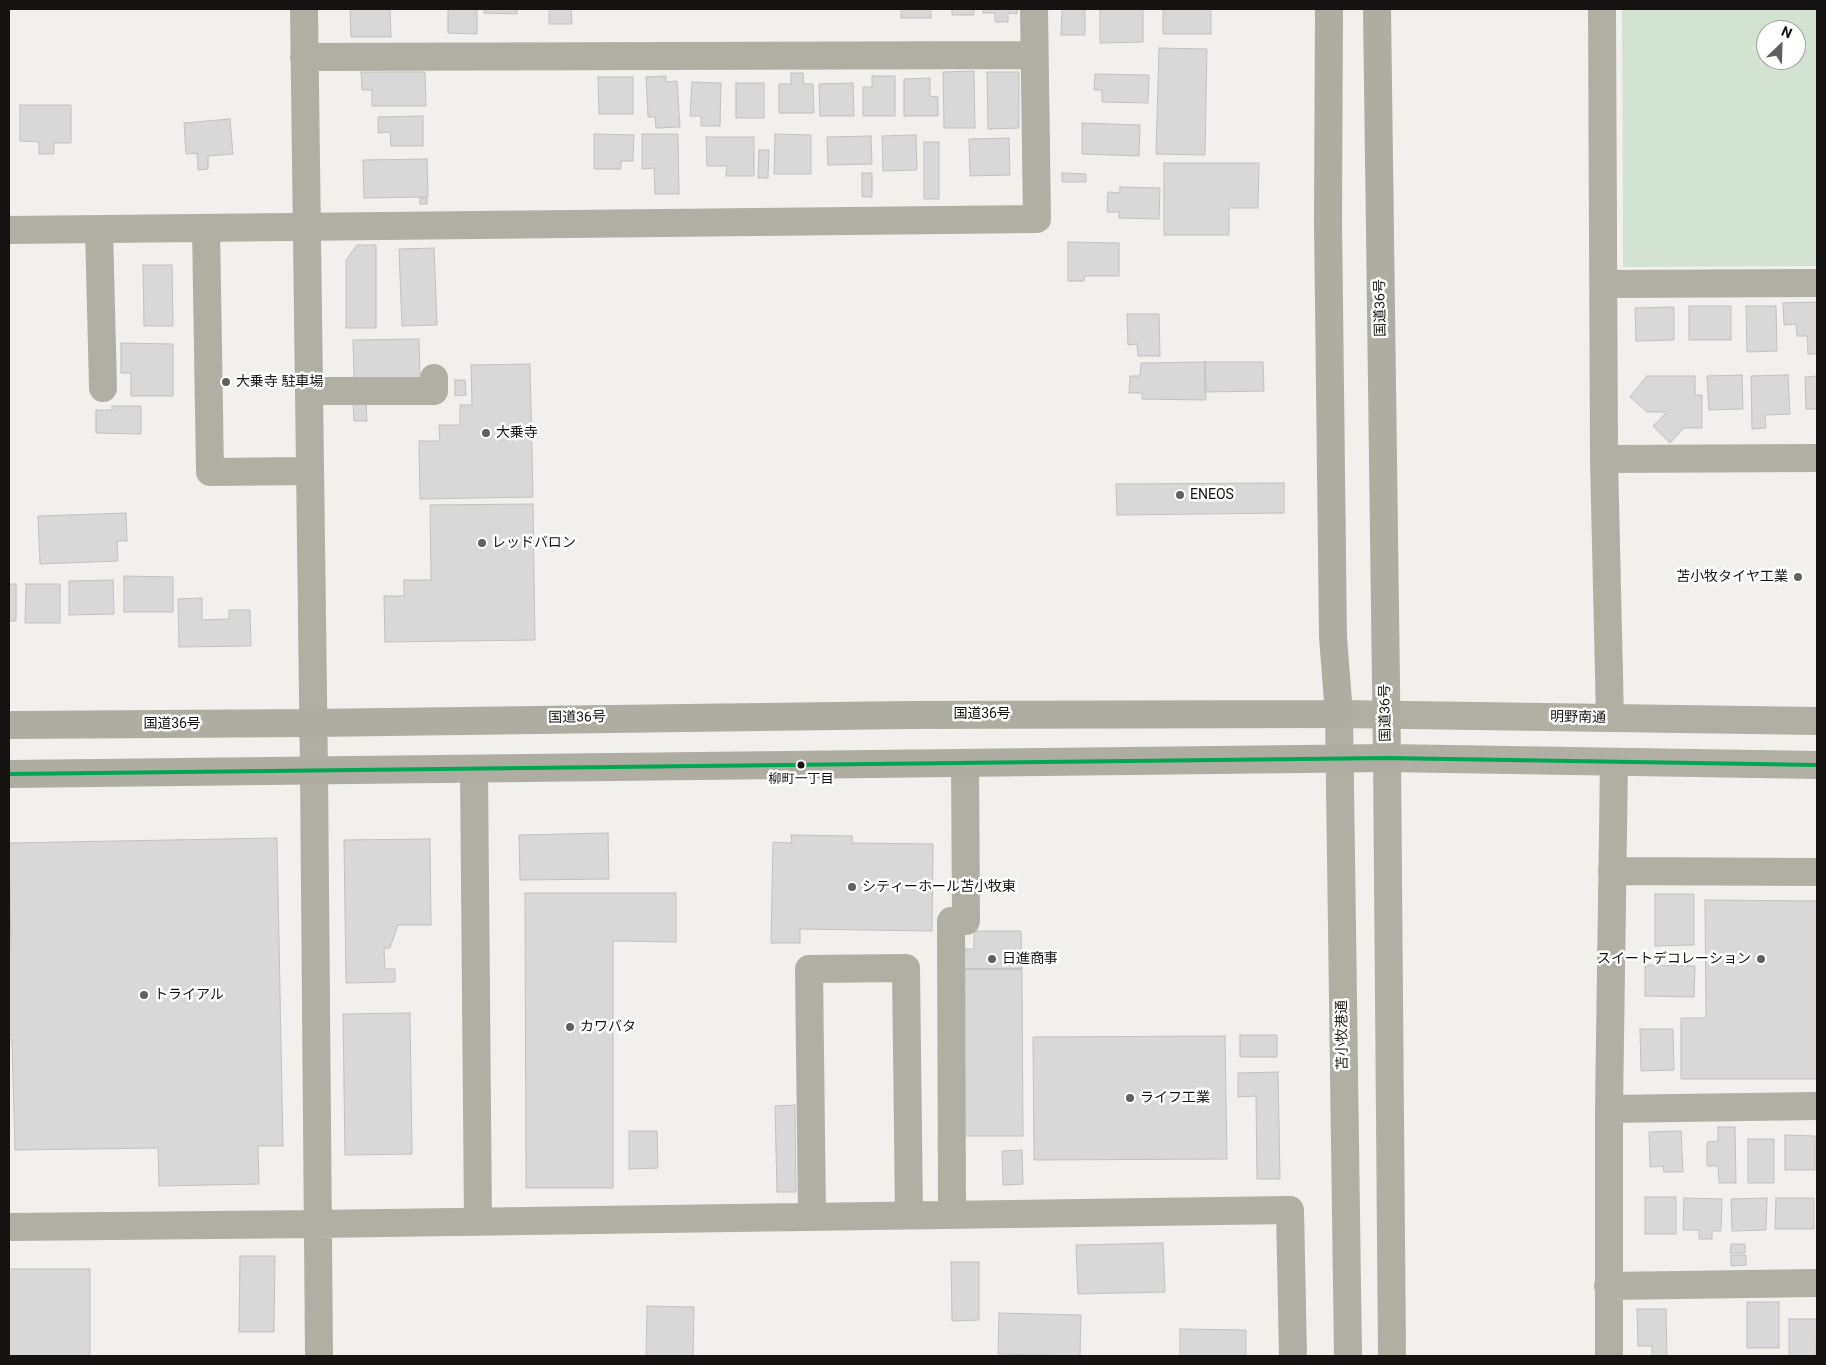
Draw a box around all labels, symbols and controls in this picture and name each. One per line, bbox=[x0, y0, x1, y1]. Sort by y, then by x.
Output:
north arrow bbox=[1756, 20, 1806, 70]
text: N bbox=[1779, 23, 1794, 42]
street label: 国道36号 bbox=[1372, 279, 1390, 337]
place label: 大乗寺 駐車場 bbox=[236, 374, 323, 390]
marker: 大乗寺 駐車場 bbox=[220, 376, 232, 388]
place label: 大乗寺 bbox=[496, 425, 538, 441]
marker: 大乗寺 bbox=[480, 427, 492, 439]
place label: ENEOS bbox=[1190, 487, 1234, 503]
marker: ENEOS bbox=[1174, 489, 1186, 501]
place label: レッドバロン bbox=[492, 535, 576, 551]
marker: レッドバロン bbox=[476, 537, 488, 549]
place label: 苫小牧タイヤ工業 bbox=[1676, 569, 1788, 585]
marker: 苫小牧タイヤ工業 bbox=[1792, 571, 1804, 583]
street label: 国道36号 bbox=[1377, 684, 1395, 742]
street label: 国道36号 bbox=[953, 706, 1011, 722]
street label: 国道36号 bbox=[548, 709, 606, 727]
street label: 明野南通 bbox=[1550, 709, 1606, 727]
street label: 国道36号 bbox=[143, 716, 201, 732]
marker: 柳町一丁目 bbox=[796, 760, 806, 770]
place label: 柳町一丁目 bbox=[769, 772, 833, 788]
place label: シティーホール苫小牧東 bbox=[862, 879, 1016, 895]
marker: シティーホール苫小牧東 bbox=[846, 881, 858, 893]
place label: 日進商事 bbox=[1002, 951, 1058, 967]
place label: スイートデコレーション bbox=[1597, 951, 1751, 967]
marker: 日進商事 bbox=[986, 953, 998, 965]
marker: スイートデコレーション bbox=[1755, 953, 1767, 965]
place label: トライアル bbox=[154, 987, 224, 1003]
marker: トライアル bbox=[138, 989, 150, 1001]
street label: 苫小牧港通 bbox=[1334, 1000, 1352, 1070]
place label: カワバタ bbox=[580, 1019, 636, 1035]
marker: カワバタ bbox=[564, 1021, 576, 1033]
place label: ライフ工業 bbox=[1140, 1090, 1210, 1106]
marker: ライフ工業 bbox=[1124, 1092, 1136, 1104]

